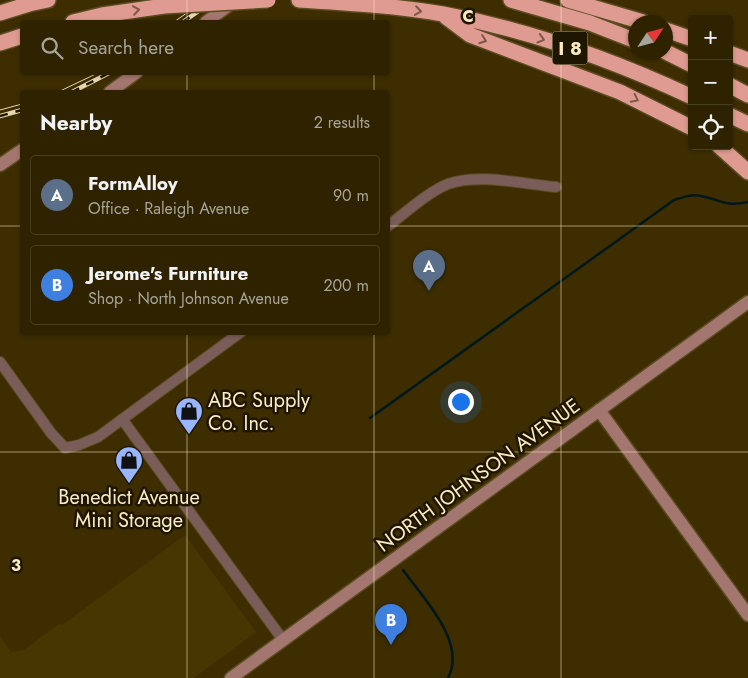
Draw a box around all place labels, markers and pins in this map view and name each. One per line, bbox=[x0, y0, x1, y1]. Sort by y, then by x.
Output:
pin: A bbox=[413, 250, 445, 291]
place label: ABC Supply Co. Inc. bbox=[208, 386, 310, 438]
shop icon: ABC Supply Co. Inc. bbox=[174, 396, 204, 435]
shop icon: Benedict Avenue Mini Storage bbox=[114, 445, 144, 484]
place label: Benedict Avenue Mini Storage bbox=[58, 483, 200, 535]
pin: B bbox=[375, 604, 407, 645]

